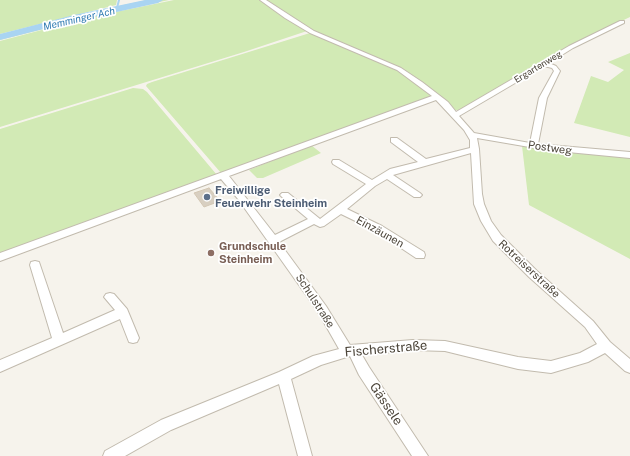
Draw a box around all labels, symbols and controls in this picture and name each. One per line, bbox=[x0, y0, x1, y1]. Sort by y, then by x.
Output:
water label: Memminger Ach bbox=[42, 5, 116, 33]
street label: Ergartenweg bbox=[512, 49, 564, 85]
street label: Postweg bbox=[527, 138, 573, 158]
place label: Freiwillige Feuerwehr Steinheim bbox=[215, 184, 327, 210]
marker: Freiwillige Feuerwehr Steinheim bbox=[202, 192, 212, 202]
street label: Einzäunen bbox=[354, 213, 406, 251]
street label: Rotreiserstraße bbox=[495, 237, 563, 301]
place label: Grundschule Steinheim bbox=[219, 240, 286, 266]
marker: Grundschule Steinheim bbox=[206, 248, 216, 258]
street label: Schulstraße bbox=[293, 271, 337, 331]
street label: Fischerstraße bbox=[344, 338, 428, 360]
street label: Gässele bbox=[366, 380, 406, 428]

